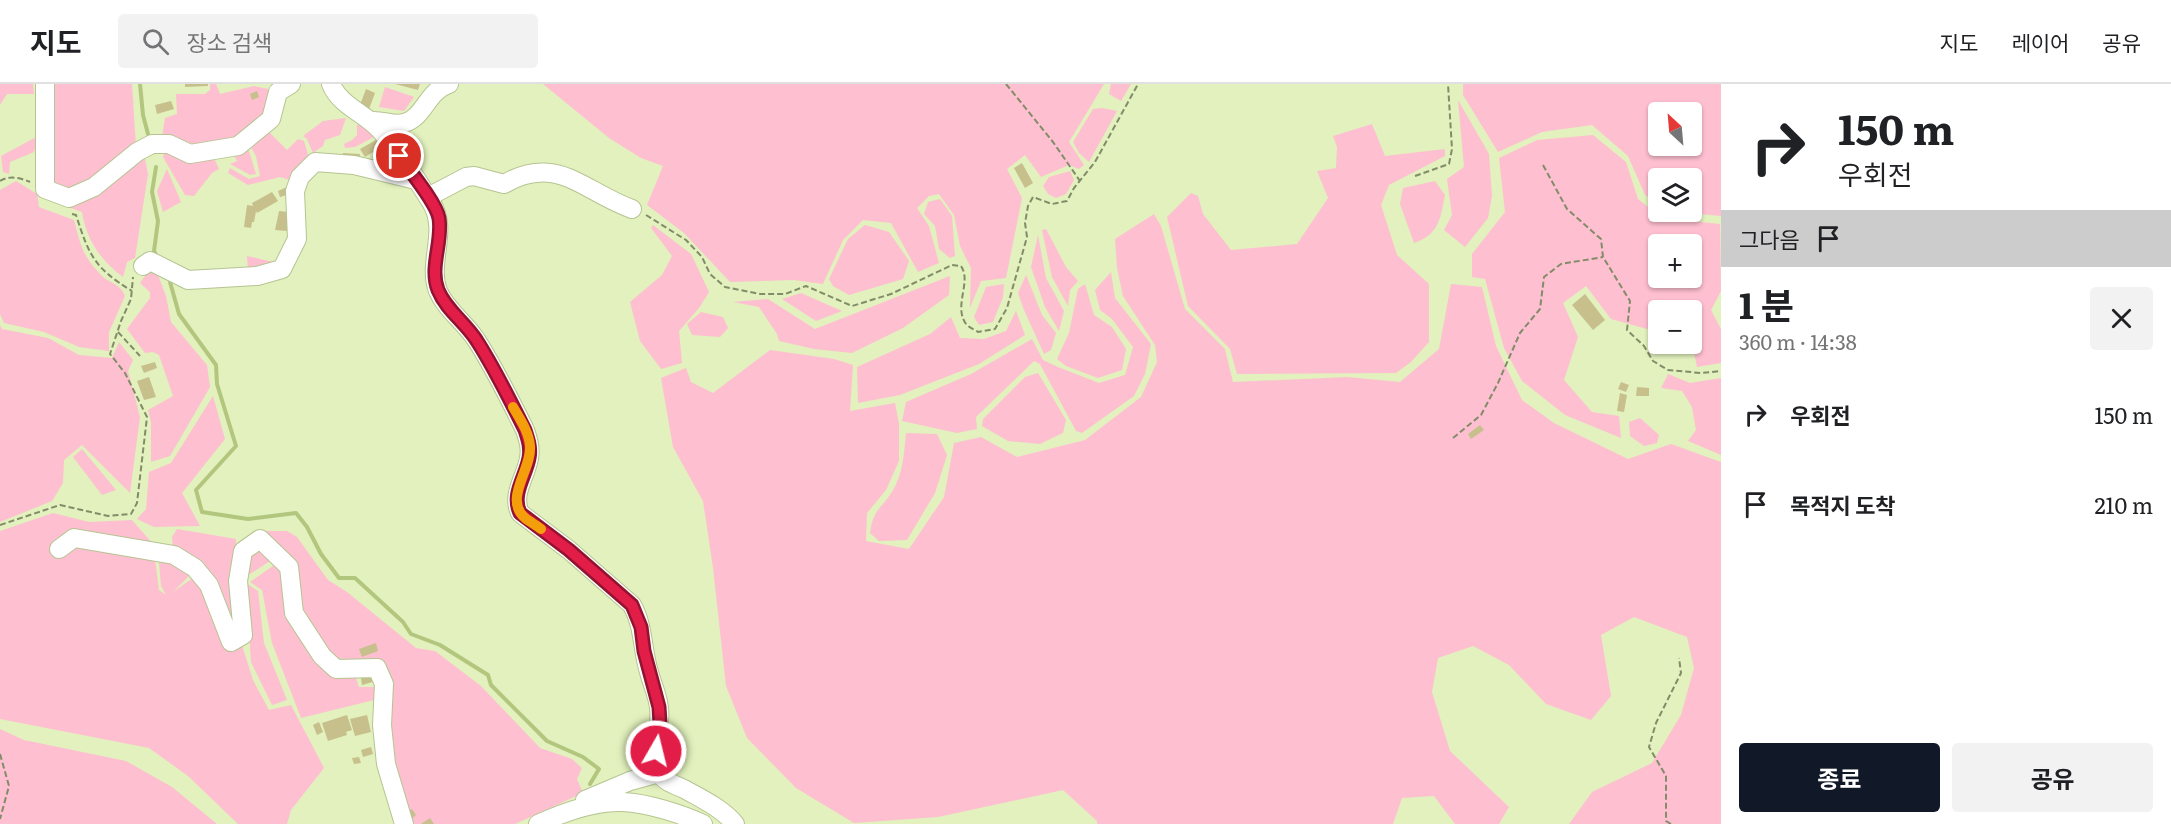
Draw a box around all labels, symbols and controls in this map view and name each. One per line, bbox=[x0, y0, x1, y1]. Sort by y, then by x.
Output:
search box bbox=[118, 14, 538, 68]
text: 지도 bbox=[30, 20, 82, 62]
icon: search bbox=[139, 25, 172, 58]
text: 장소 검색 bbox=[187, 25, 272, 58]
text: 지도 bbox=[1940, 26, 1978, 57]
text: 레이어 bbox=[2011, 26, 2069, 57]
text: 공유 bbox=[2102, 26, 2141, 57]
text: 150 m bbox=[1838, 96, 1954, 158]
north arrow bbox=[1648, 102, 1702, 156]
map controls bbox=[1648, 102, 1702, 354]
icon: right bbox=[1739, 108, 1817, 186]
pin bbox=[373, 130, 424, 181]
icon: arrive bbox=[382, 139, 415, 172]
text: 우회전 bbox=[1838, 153, 1913, 193]
button: layers bbox=[1648, 168, 1702, 222]
text: 그다음 bbox=[1739, 222, 1800, 255]
icon: arrive bbox=[1812, 222, 1845, 255]
button: + bbox=[1648, 234, 1702, 288]
text: 1 분 bbox=[1739, 277, 1794, 330]
button: close bbox=[2090, 287, 2153, 350]
button: − bbox=[1648, 300, 1702, 354]
text: 360 m · 14:38 bbox=[1739, 326, 1857, 356]
icon: right bbox=[1739, 398, 1772, 431]
text: 우회전 bbox=[1790, 398, 1851, 431]
text: 150 m bbox=[2094, 398, 2153, 431]
icon: arrive bbox=[1739, 488, 1772, 521]
text: 목적지 도착 bbox=[1790, 488, 1896, 521]
text: 210 m bbox=[2094, 488, 2153, 521]
position arrow bbox=[624, 719, 688, 783]
button: 종료 bbox=[1739, 743, 1940, 812]
button: 공유 bbox=[1952, 743, 2153, 812]

